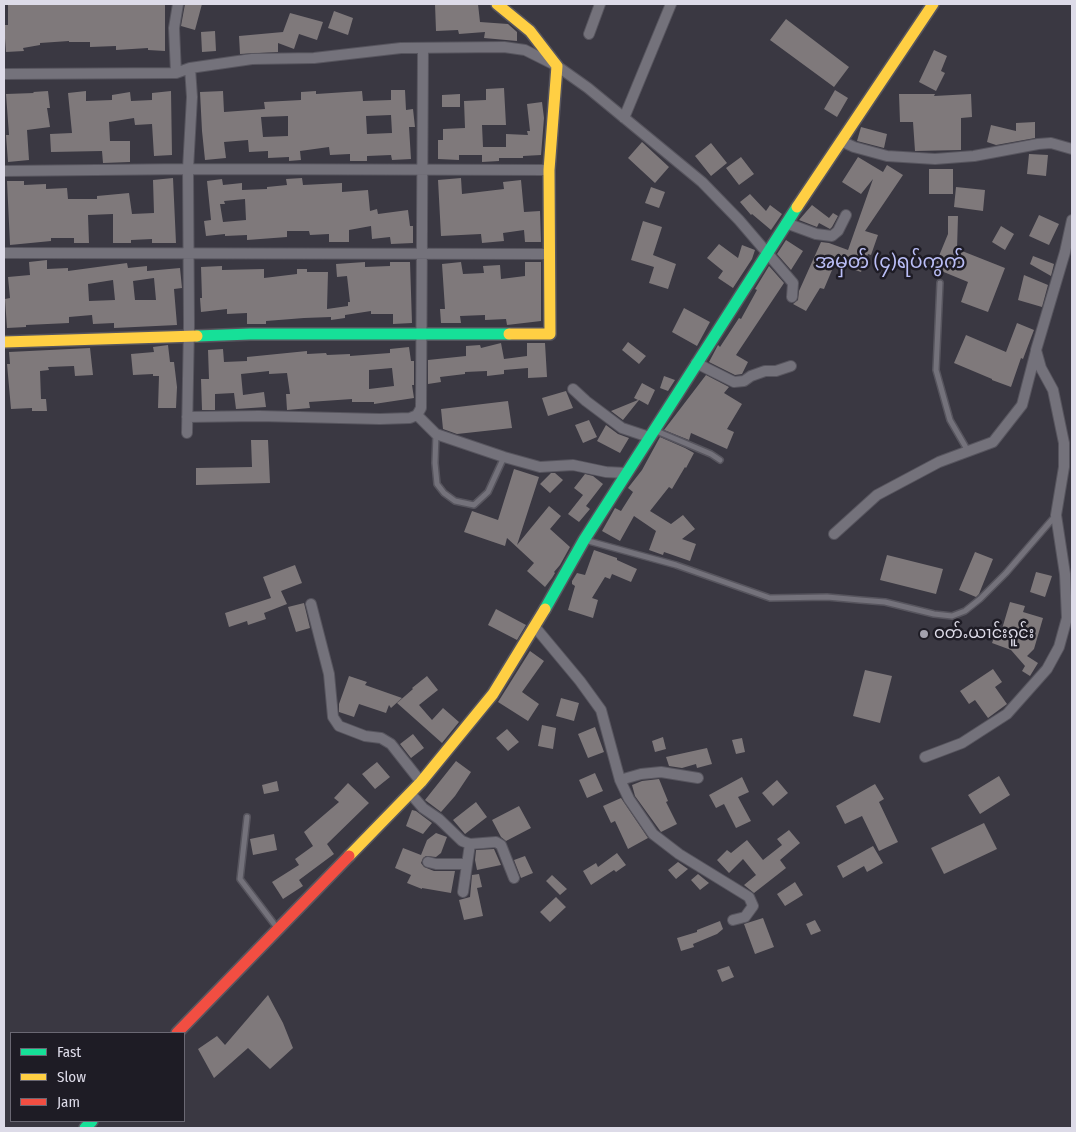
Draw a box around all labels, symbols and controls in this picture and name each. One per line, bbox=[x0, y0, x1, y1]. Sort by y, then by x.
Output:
district label: အမှတ် (၄)ရပ်ကွက် bbox=[815, 252, 965, 274]
place label: ဝတ်ႉယၢင်းၵူင်း bbox=[934, 624, 1034, 644]
marker: ဝတ်ႉယၢင်းၵူင်း bbox=[918, 628, 930, 640]
legend bbox=[10, 1032, 185, 1122]
text: Fast bbox=[57, 1043, 81, 1061]
text: Slow bbox=[57, 1068, 86, 1086]
text: Jam bbox=[57, 1093, 80, 1111]

